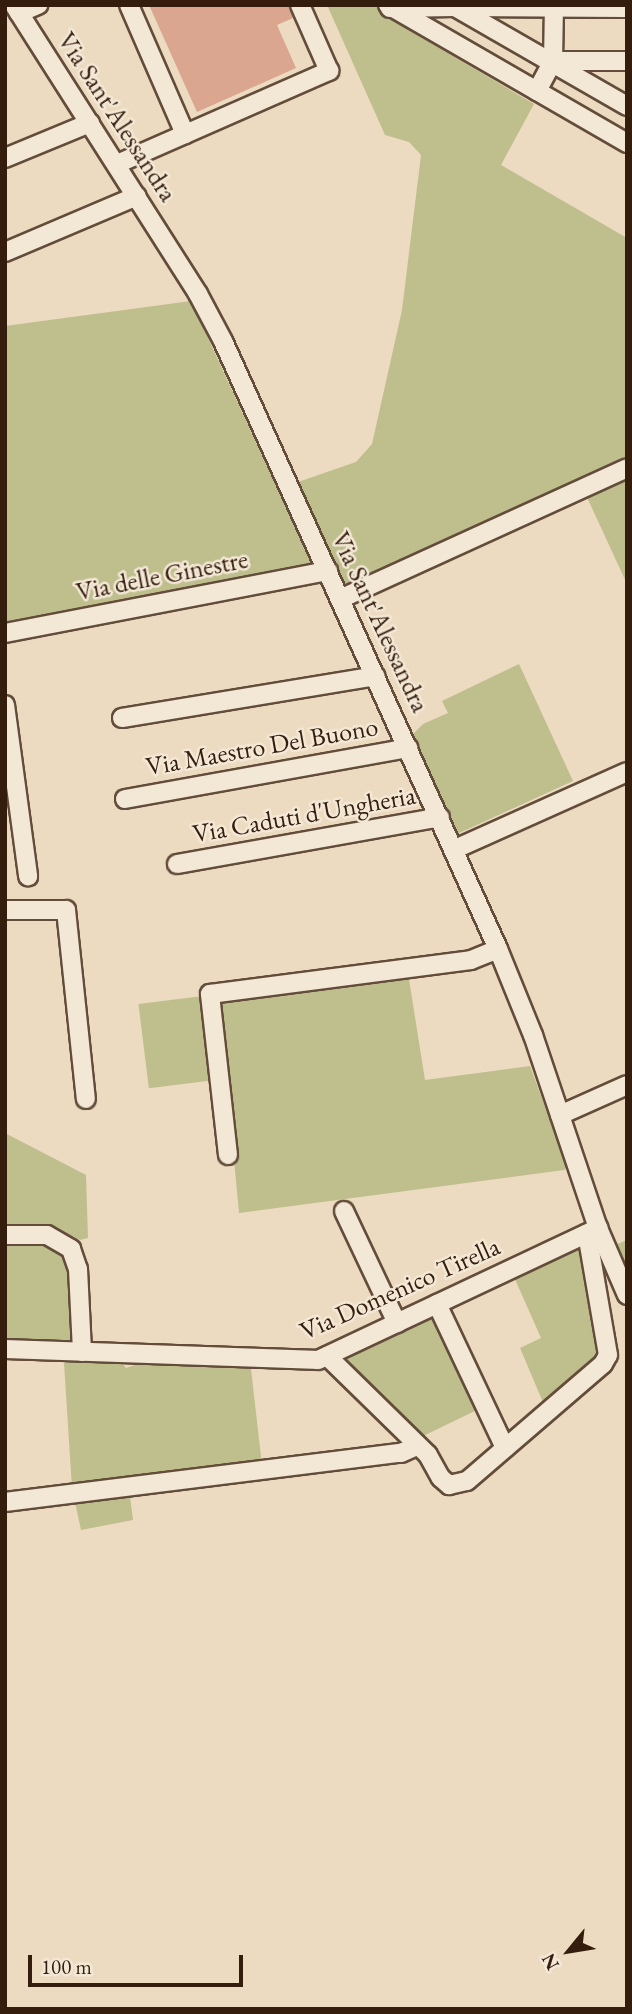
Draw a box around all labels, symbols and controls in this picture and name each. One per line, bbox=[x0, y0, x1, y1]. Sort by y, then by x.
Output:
street label: Via Sant'Alessandra bbox=[51, 26, 183, 208]
street label: Via Sant'Alessandra bbox=[324, 527, 436, 717]
street label: Via delle Ginestre bbox=[73, 544, 251, 608]
street label: Via Maestro Del Buono bbox=[143, 711, 381, 783]
street label: Via Caduti d'Ungheria bbox=[190, 780, 418, 850]
street label: Via Domenico Tirella bbox=[295, 1231, 505, 1347]
north arrow bbox=[534, 1916, 604, 1986]
scale bar bbox=[32, 1940, 247, 1984]
text: N bbox=[536, 1949, 565, 1975]
text: 100 m bbox=[41, 1953, 92, 1980]

